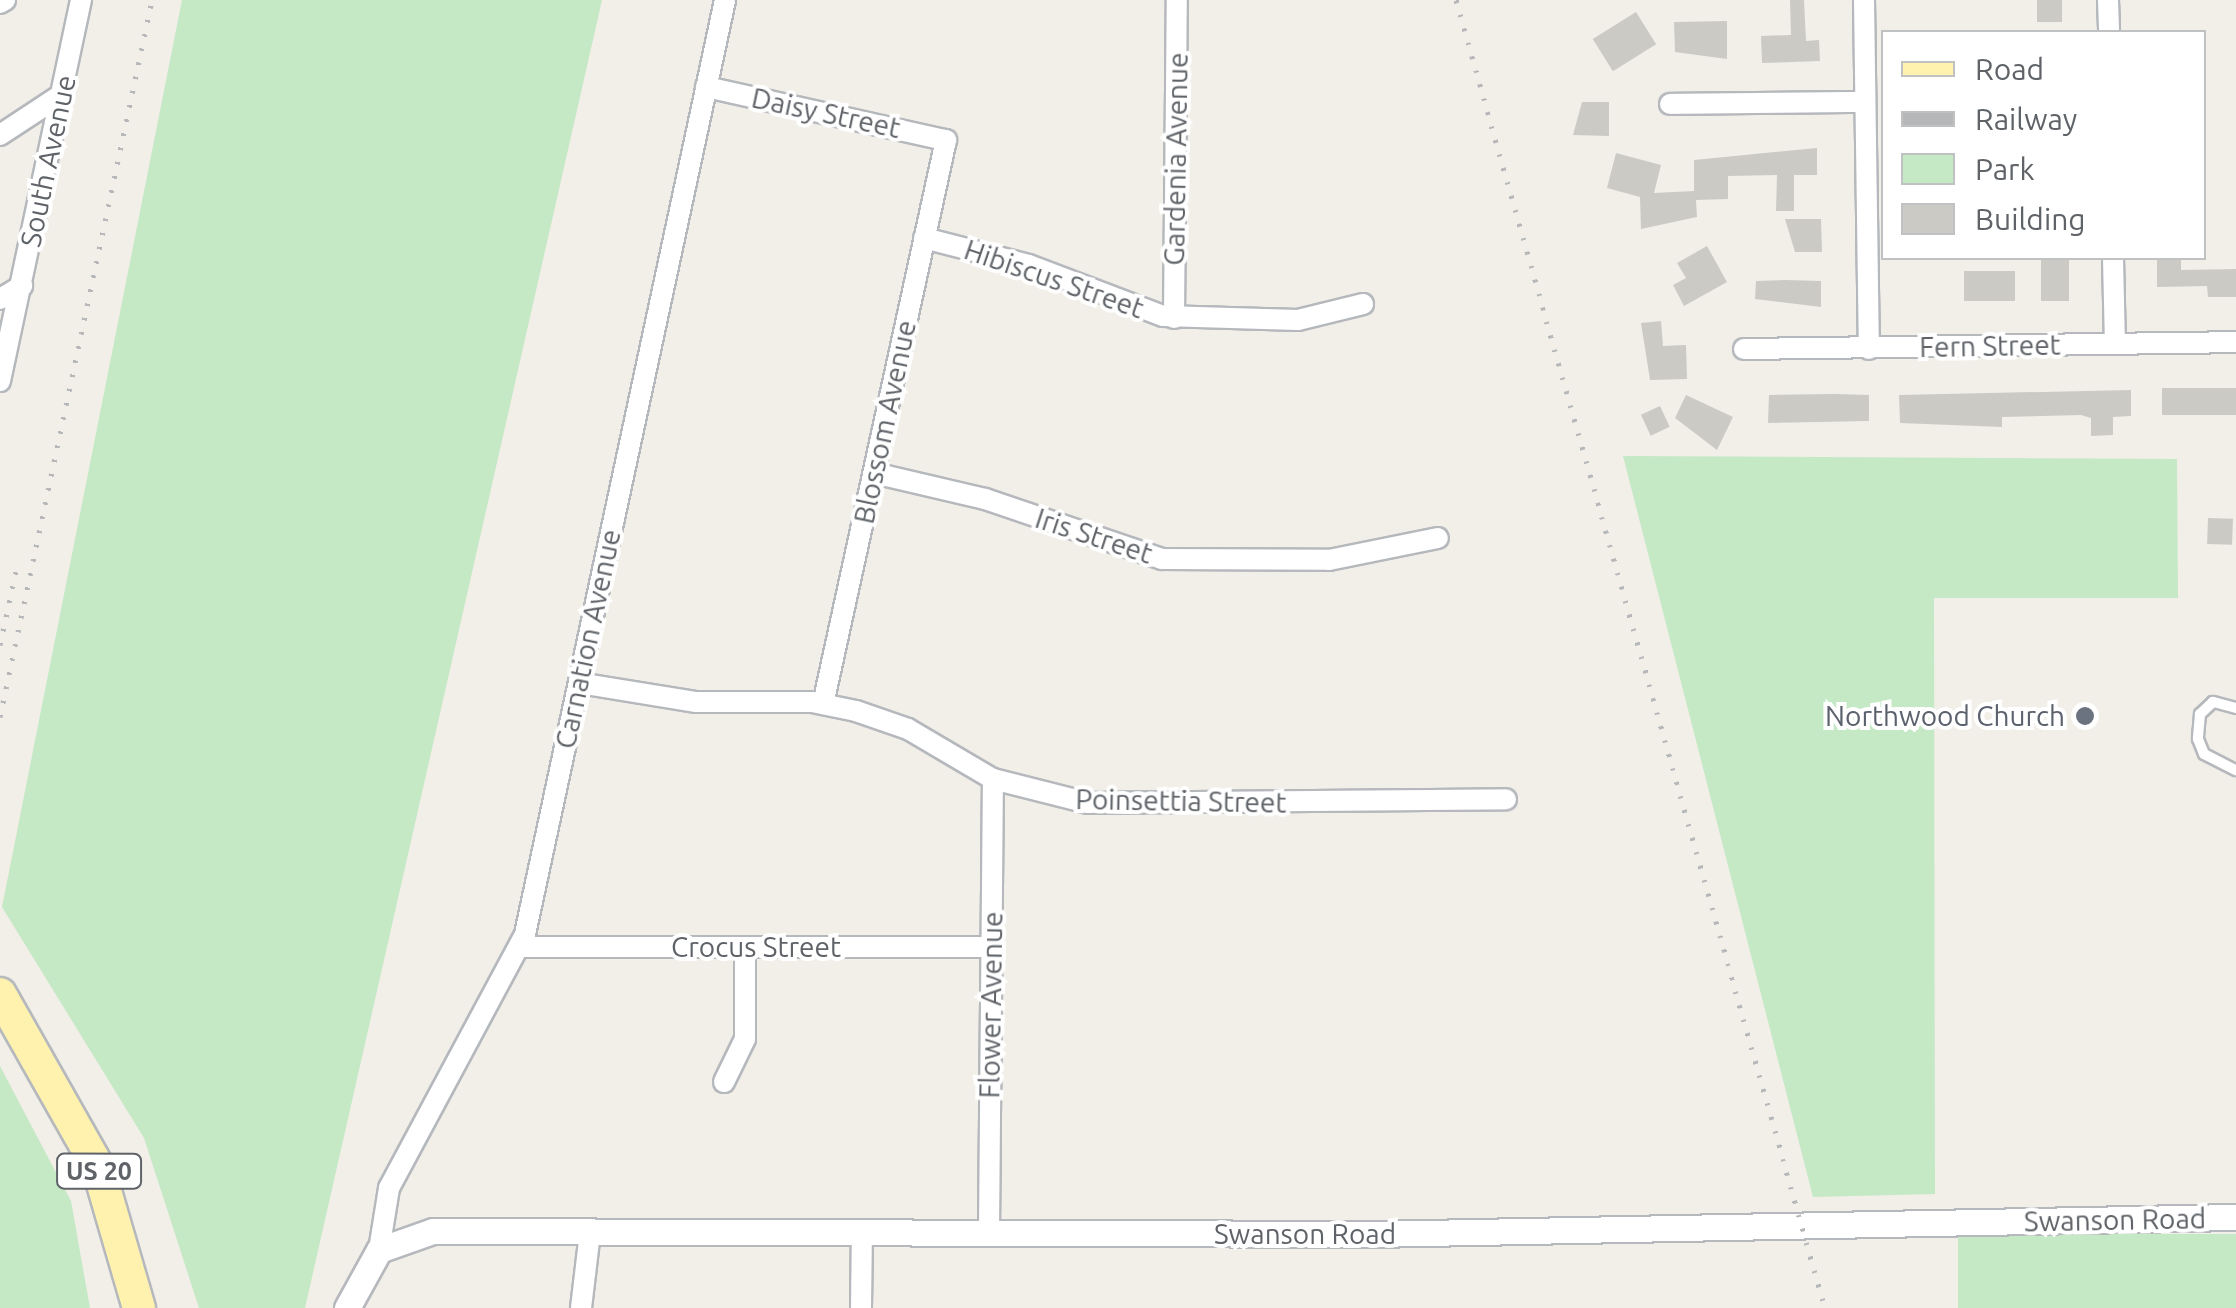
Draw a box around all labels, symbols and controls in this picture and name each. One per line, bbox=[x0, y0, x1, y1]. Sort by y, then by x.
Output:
legend bbox=[1881, 30, 2206, 260]
street label: Gardenia Avenue bbox=[1157, 52, 1195, 266]
text: Road bbox=[1975, 52, 2044, 86]
street label: South Avenue bbox=[13, 72, 83, 250]
street label: Daisy Street bbox=[749, 81, 903, 145]
text: Railway bbox=[1975, 102, 2077, 136]
text: Park bbox=[1975, 152, 2035, 186]
text: Building bbox=[1975, 202, 2086, 236]
street label: Hibiscus Street bbox=[960, 233, 1148, 325]
street label: Blossom Avenue bbox=[847, 317, 923, 527]
street label: Fern Street bbox=[1919, 328, 2061, 364]
street label: Iris Street bbox=[1031, 501, 1157, 571]
street label: Carnation Avenue bbox=[548, 526, 628, 752]
place label: Northwood Church bbox=[1825, 699, 2065, 733]
marker: Northwood Church bbox=[2074, 705, 2096, 727]
street label: Poinsettia Street bbox=[1075, 782, 1287, 820]
street label: Flower Avenue bbox=[973, 911, 1009, 1099]
street label: Crocus Street bbox=[671, 930, 841, 964]
road number: US 20 bbox=[54, 1151, 144, 1191]
street label: Swanson Road bbox=[2024, 1202, 2206, 1238]
street label: Swanson Road bbox=[1214, 1217, 1396, 1251]

